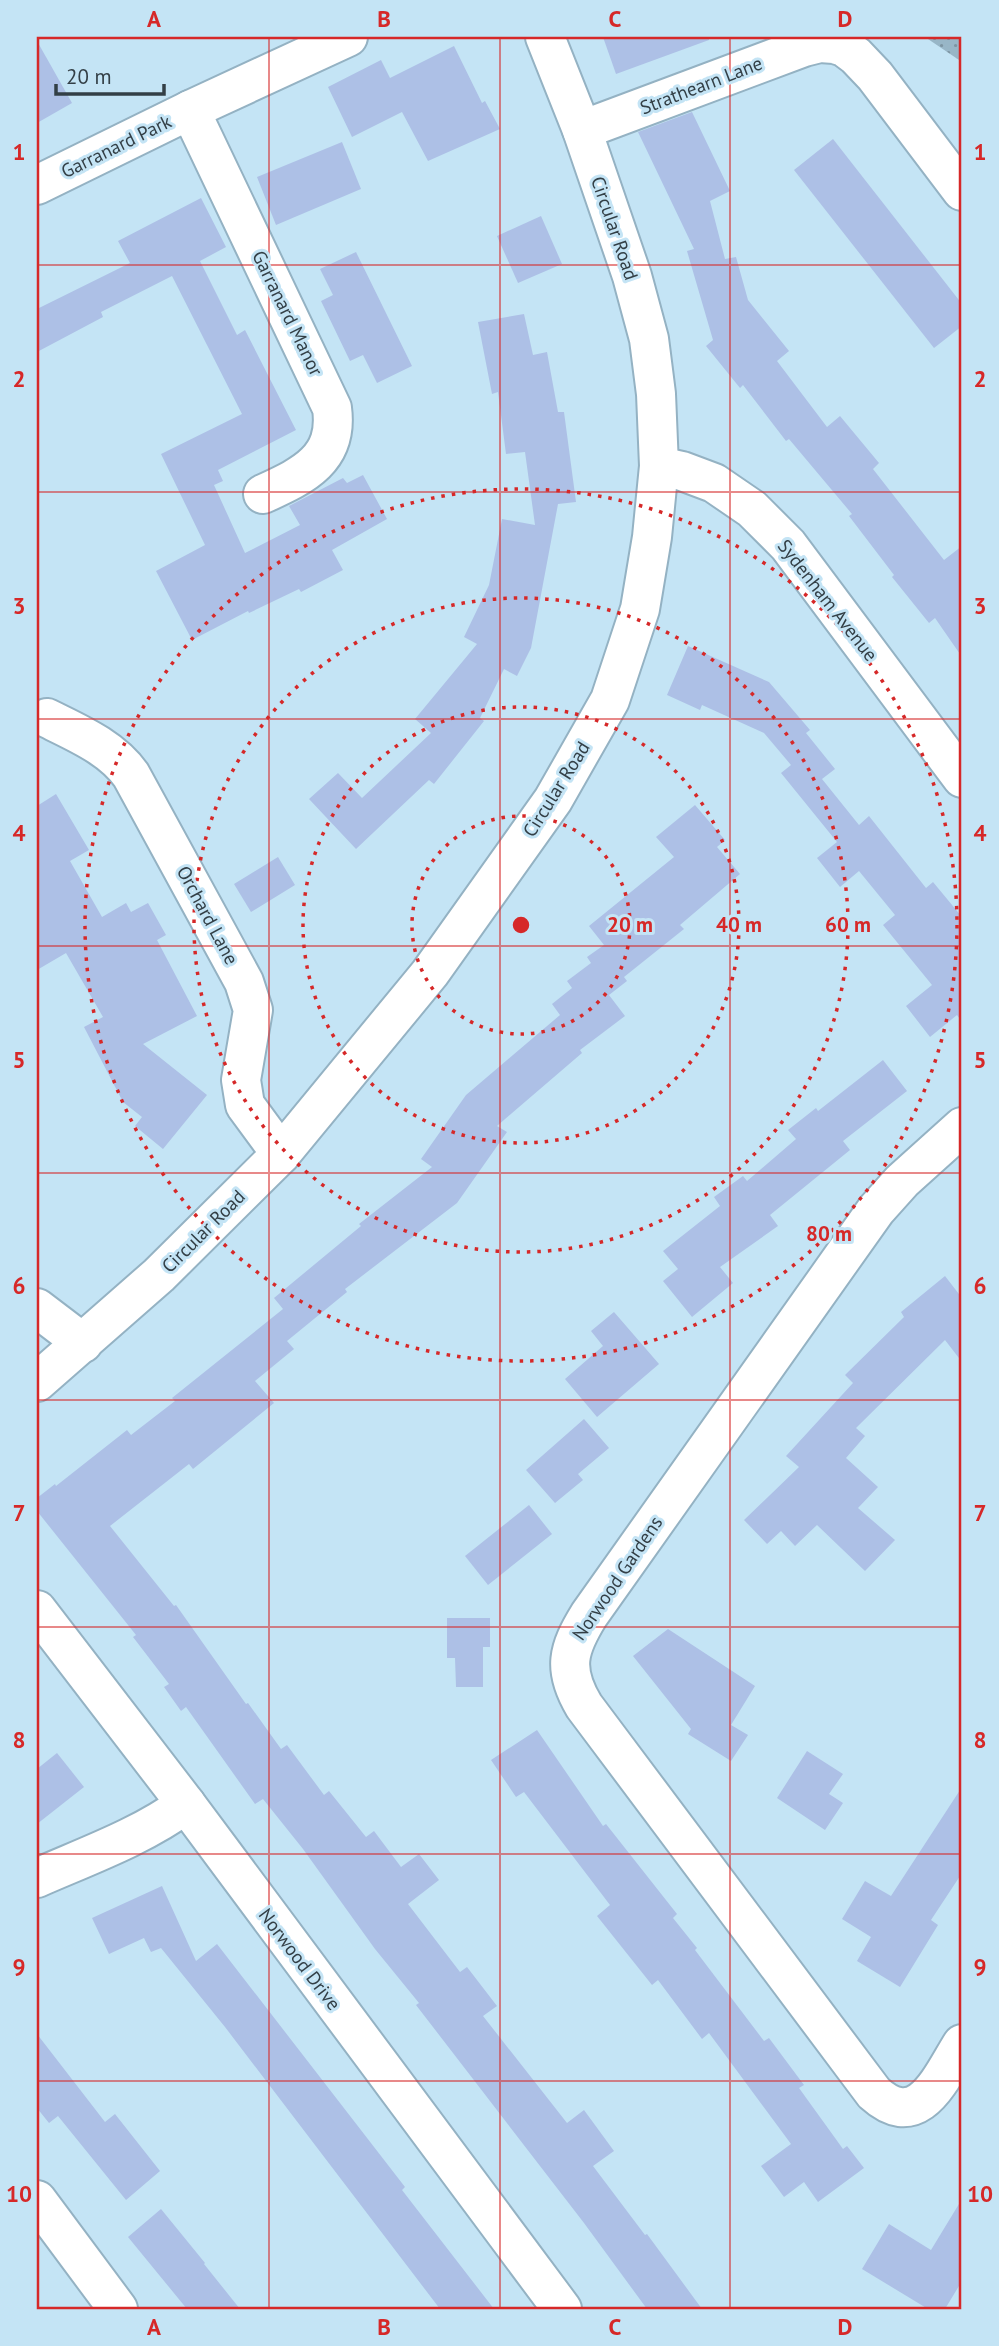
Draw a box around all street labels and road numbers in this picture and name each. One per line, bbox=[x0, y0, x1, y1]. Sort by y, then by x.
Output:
street label: Strathearn Lane bbox=[636, 51, 766, 119]
street label: Garranard Park bbox=[57, 109, 175, 183]
street label: Circular Road bbox=[586, 173, 644, 283]
street label: Garranard Manor bbox=[247, 246, 329, 380]
street label: Sydenham Avenue bbox=[773, 534, 883, 666]
street label: Circular Road bbox=[517, 737, 595, 841]
street label: Orchard Lane bbox=[172, 861, 244, 969]
street label: Circular Road bbox=[156, 1184, 250, 1278]
street label: Norwood Gardens bbox=[567, 1511, 667, 1645]
street label: Norwood Drive bbox=[254, 1903, 346, 2015]

